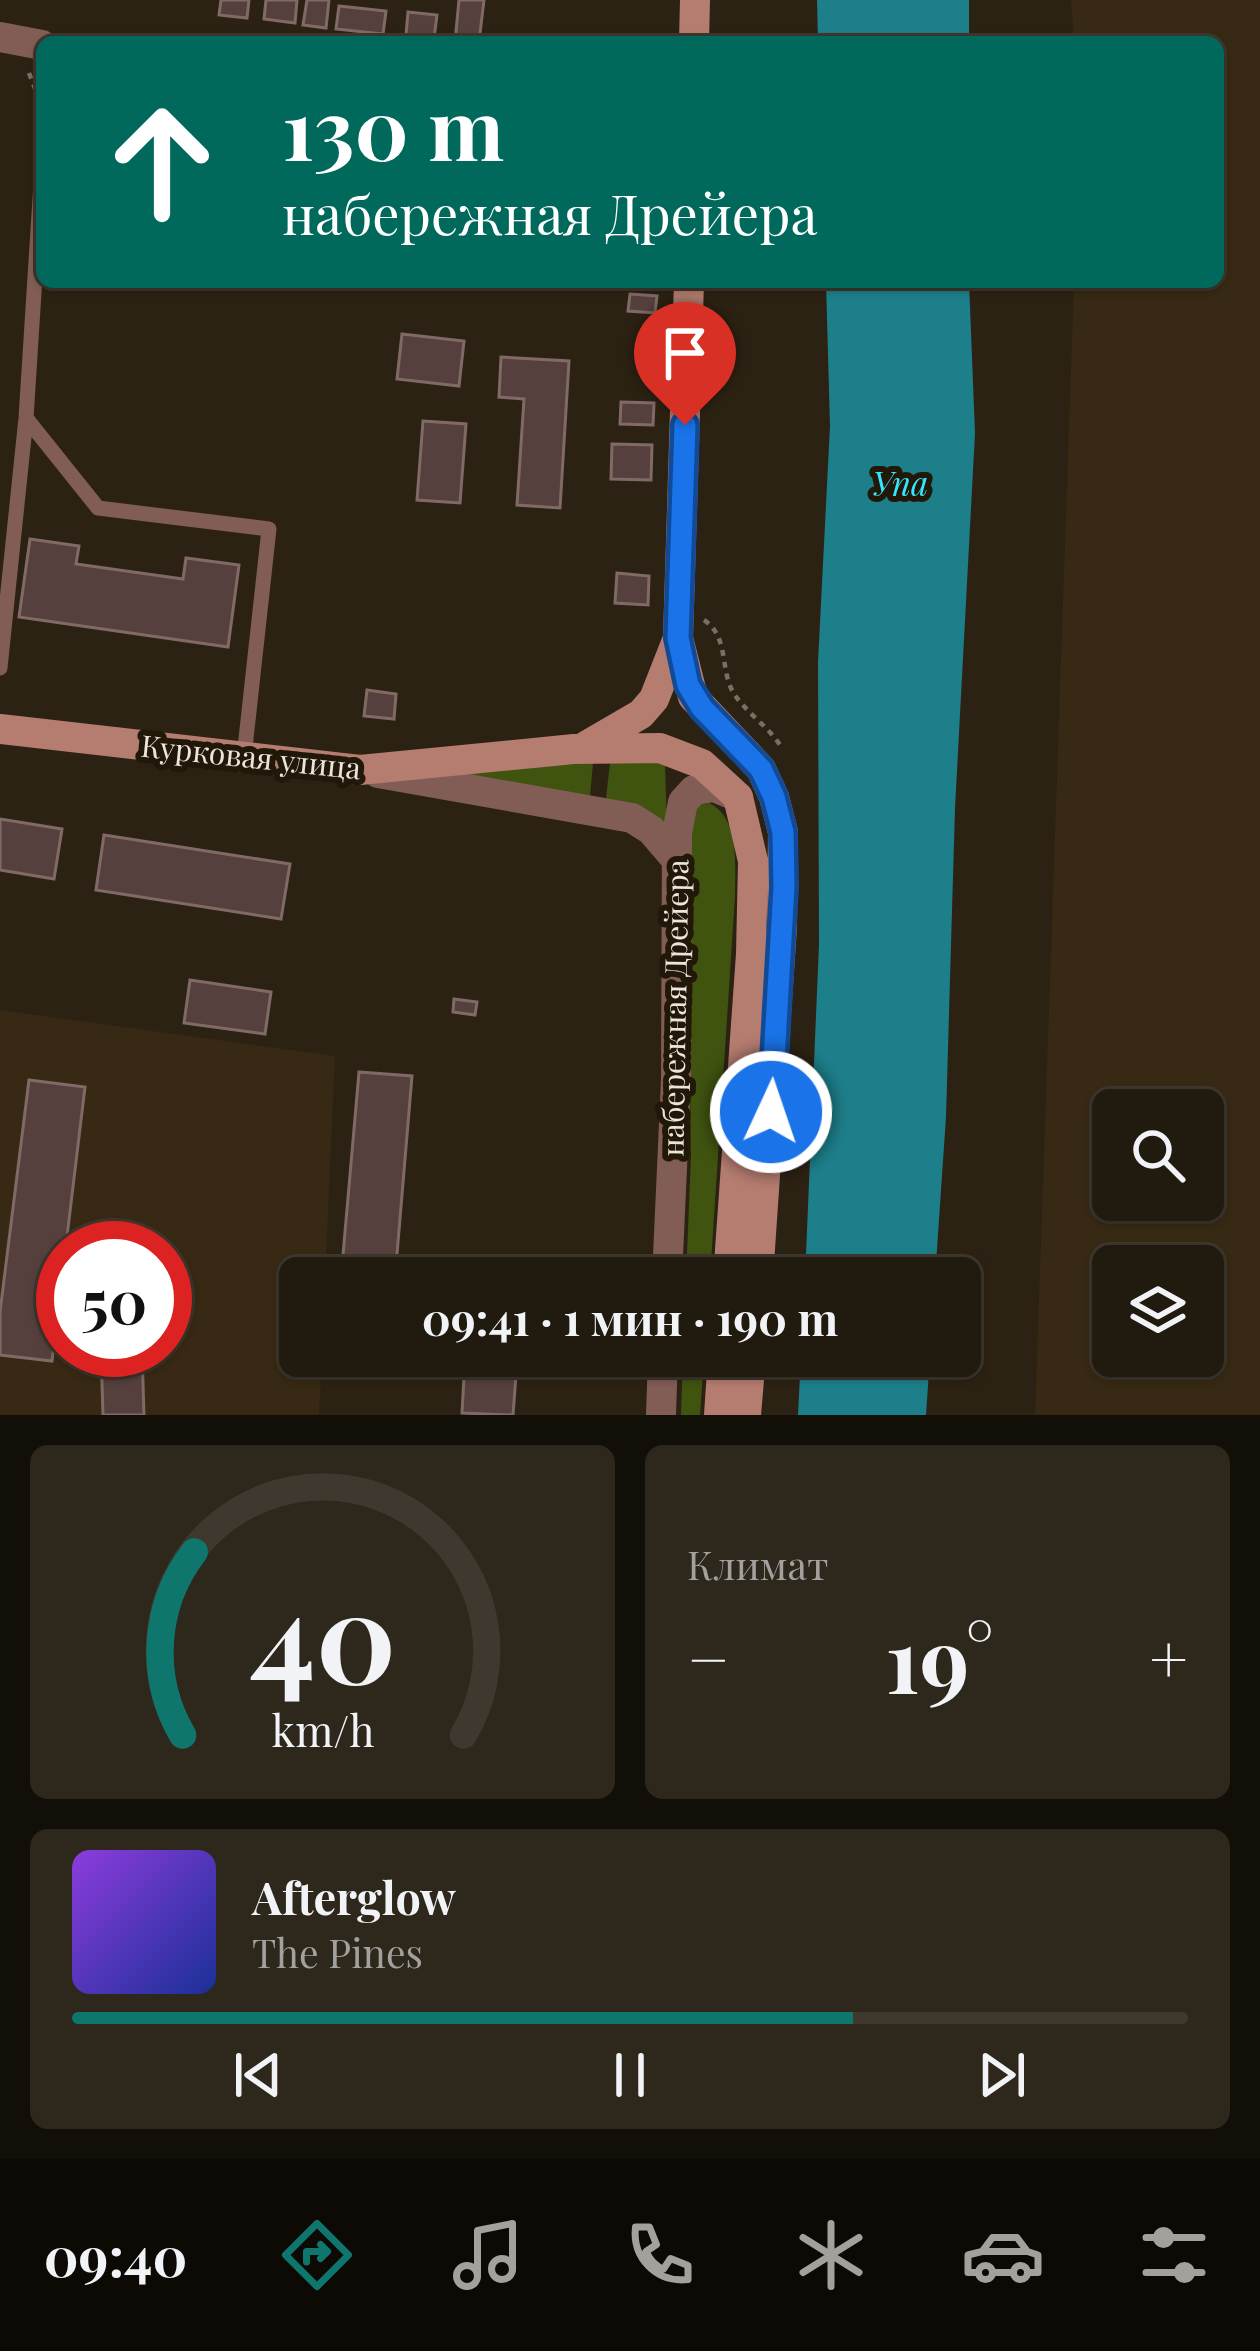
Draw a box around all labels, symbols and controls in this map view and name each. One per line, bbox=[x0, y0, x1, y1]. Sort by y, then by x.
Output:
text: 130 m bbox=[282, 70, 504, 182]
icon: ahead bbox=[84, 84, 240, 240]
text: набережная Дрейера bbox=[282, 177, 817, 249]
pin bbox=[634, 302, 736, 425]
icon: arrive bbox=[652, 320, 718, 386]
water label: Упа bbox=[872, 460, 928, 504]
street label: Курковая улица bbox=[139, 725, 363, 787]
street label: набережная Дрейера bbox=[651, 859, 697, 1157]
position arrow bbox=[708, 1049, 834, 1175]
map controls bbox=[1092, 1089, 1224, 1377]
button: search bbox=[1092, 1089, 1224, 1221]
speed limit sign: 50 bbox=[36, 1221, 192, 1377]
button: layers bbox=[1092, 1245, 1224, 1377]
text: 09:41 · 1 мин · 190 m bbox=[422, 1287, 838, 1347]
text: Климат bbox=[687, 1538, 829, 1590]
text: 40 bbox=[249, 1549, 396, 1715]
text: 19° bbox=[885, 1597, 994, 1717]
text: − bbox=[687, 1613, 730, 1701]
text: + bbox=[1149, 1613, 1188, 1701]
text: km/h bbox=[271, 1701, 374, 1758]
text: Afterglow bbox=[252, 1866, 456, 1926]
text: The Pines bbox=[252, 1926, 423, 1978]
icon: previous bbox=[225, 2042, 291, 2108]
icon: pause bbox=[597, 2042, 663, 2108]
icon: next bbox=[969, 2042, 1035, 2108]
icon: directions bbox=[275, 2213, 359, 2297]
icon: music bbox=[446, 2213, 530, 2297]
icon: phone bbox=[618, 2213, 702, 2297]
icon: climate bbox=[789, 2213, 873, 2297]
icon: car bbox=[961, 2213, 1045, 2297]
icon: filters bbox=[1132, 2213, 1216, 2297]
text: 09:40 bbox=[44, 2219, 187, 2291]

